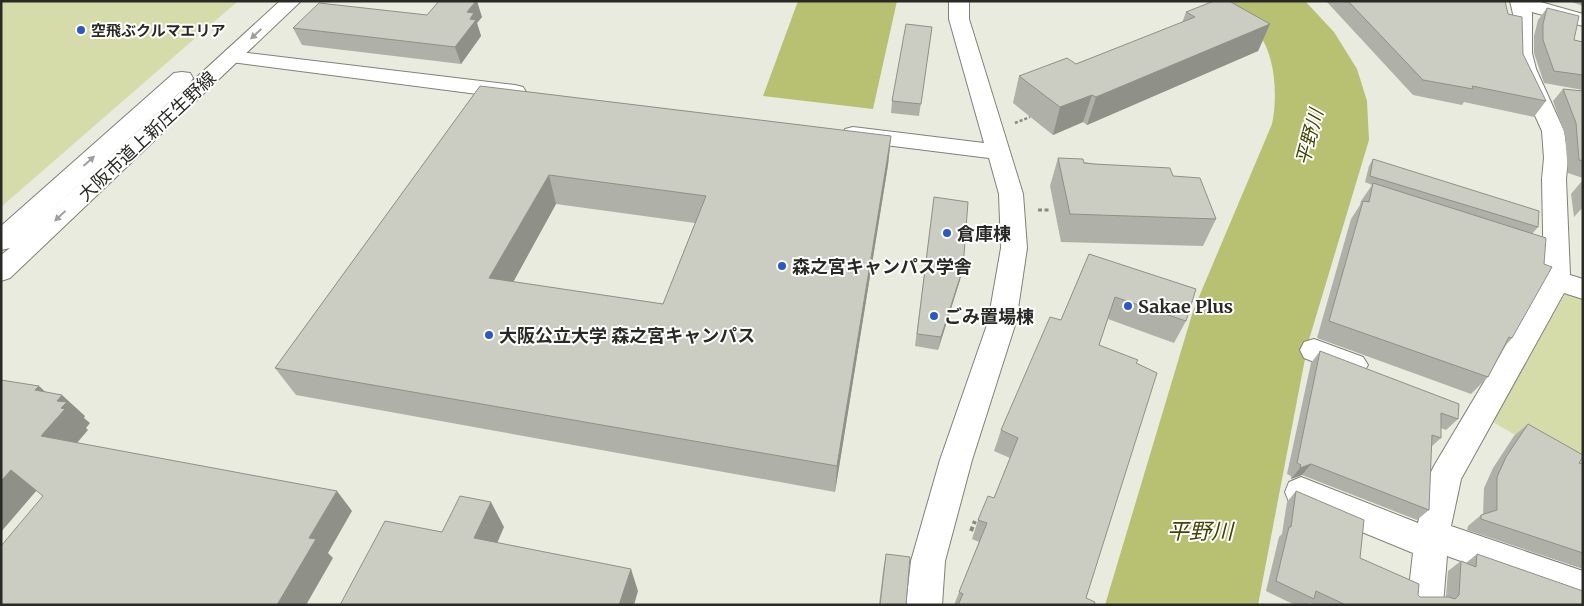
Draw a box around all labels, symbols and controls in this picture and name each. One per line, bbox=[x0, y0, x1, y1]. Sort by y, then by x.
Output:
place label: 空飛ぶクルマエリア bbox=[91, 21, 226, 40]
marker: 空飛ぶクルマエリア bbox=[75, 24, 87, 36]
one-way arrow bbox=[251, 28, 263, 40]
street label: 大阪市道上新庄生野線 bbox=[73, 66, 221, 206]
water label: 平野川 bbox=[1290, 104, 1328, 168]
one-way arrow bbox=[83, 155, 95, 167]
one-way arrow bbox=[55, 210, 67, 222]
place label: 倉庫棟 bbox=[957, 222, 1011, 245]
marker: 倉庫棟 bbox=[941, 227, 953, 239]
place label: 森之宮キャンパス学舎 bbox=[792, 255, 972, 278]
marker: 森之宮キャンパス学舎 bbox=[776, 260, 788, 272]
place label: Sakae Plus bbox=[1138, 295, 1233, 318]
marker: Sakae Plus bbox=[1122, 300, 1134, 312]
place label: ごみ置場棟 bbox=[944, 305, 1034, 328]
marker: ごみ置場棟 bbox=[928, 310, 940, 322]
place label: 大阪公立大学 森之宮キャンパス bbox=[499, 324, 755, 347]
marker: 大阪公立大学 森之宮キャンパス bbox=[483, 329, 495, 341]
water label: 平野川 bbox=[1167, 517, 1235, 545]

